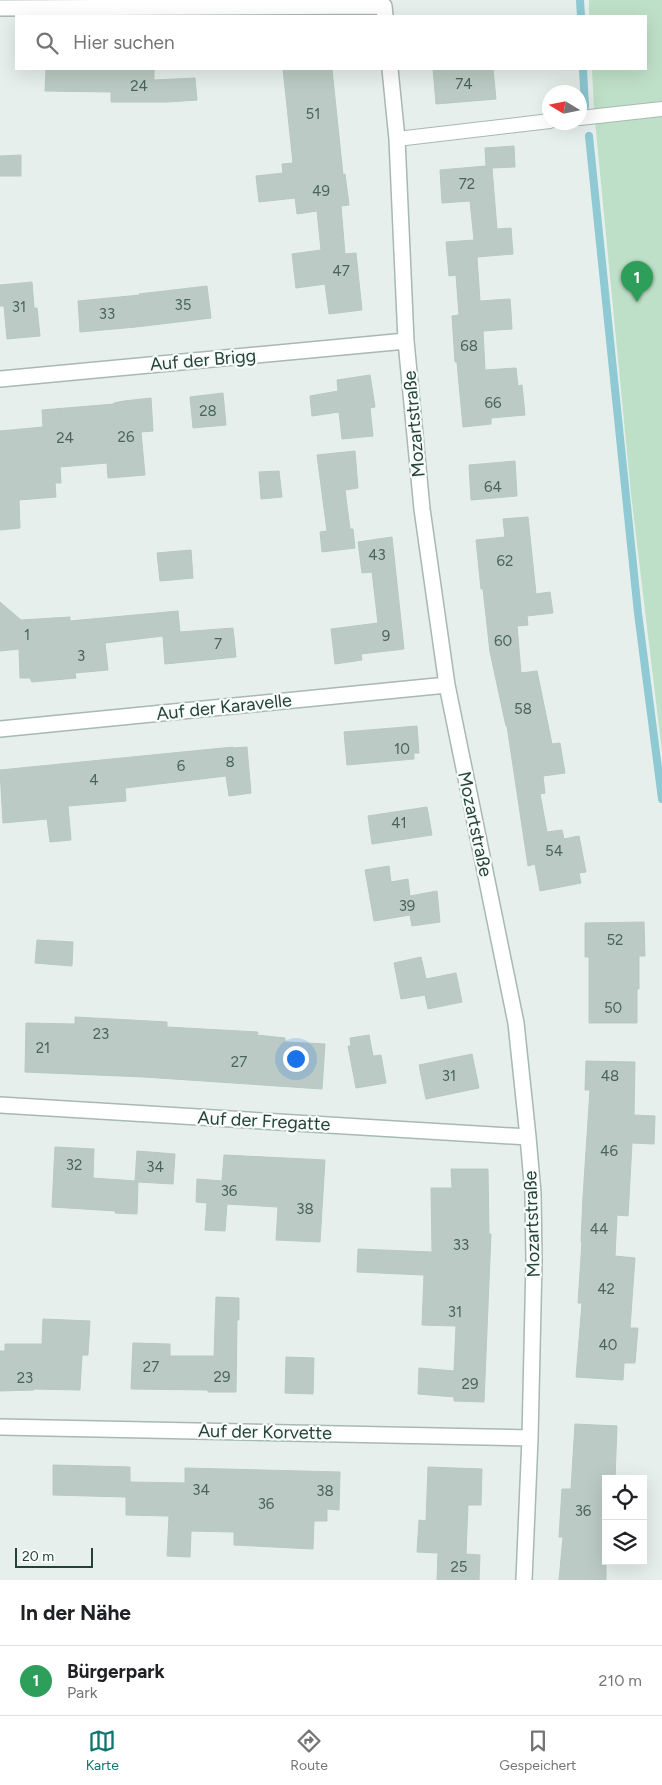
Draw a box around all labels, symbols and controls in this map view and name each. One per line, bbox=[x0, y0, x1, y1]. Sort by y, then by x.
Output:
search box bbox=[15, 15, 647, 70]
icon: search bbox=[33, 29, 61, 57]
text: Hier suchen bbox=[73, 31, 174, 54]
house number: 74 bbox=[455, 75, 473, 93]
house number: 24 bbox=[130, 77, 148, 95]
north arrow bbox=[542, 85, 587, 130]
house number: 51 bbox=[306, 105, 320, 123]
house number: 72 bbox=[459, 175, 475, 193]
house number: 49 bbox=[312, 182, 330, 200]
pin: 1 bbox=[621, 261, 653, 302]
house number: 47 bbox=[332, 262, 350, 280]
house number: 35 bbox=[175, 296, 191, 314]
house number: 31 bbox=[12, 298, 26, 316]
house number: 33 bbox=[99, 305, 115, 323]
house number: 68 bbox=[460, 337, 478, 355]
street label: Auf der Brigg bbox=[149, 344, 257, 376]
street label: Mozartstraße bbox=[398, 370, 430, 478]
house number: 66 bbox=[485, 394, 502, 412]
house number: 28 bbox=[199, 402, 217, 420]
house number: 26 bbox=[118, 428, 135, 446]
house number: 24 bbox=[56, 429, 74, 447]
house number: 64 bbox=[484, 478, 502, 496]
house number: 43 bbox=[368, 546, 386, 564]
house number: 62 bbox=[497, 552, 513, 570]
house number: 1 bbox=[24, 626, 30, 644]
house number: 9 bbox=[382, 627, 390, 645]
house number: 60 bbox=[494, 632, 512, 650]
house number: 7 bbox=[214, 635, 222, 653]
house number: 3 bbox=[77, 647, 85, 665]
street label: Auf der Karavelle bbox=[155, 689, 293, 725]
house number: 58 bbox=[514, 700, 532, 718]
house number: 10 bbox=[394, 740, 410, 758]
house number: 8 bbox=[225, 753, 235, 771]
house number: 6 bbox=[177, 757, 186, 775]
street label: Mozartstraße bbox=[453, 769, 497, 879]
house number: 4 bbox=[89, 771, 99, 789]
house number: 41 bbox=[391, 814, 407, 832]
house number: 54 bbox=[545, 842, 563, 860]
house number: 39 bbox=[399, 897, 415, 915]
house number: 52 bbox=[606, 931, 624, 949]
house number: 50 bbox=[604, 999, 622, 1017]
house number: 23 bbox=[93, 1025, 109, 1043]
house number: 21 bbox=[36, 1039, 50, 1057]
your location bbox=[283, 1046, 309, 1072]
house number: 27 bbox=[231, 1053, 247, 1071]
house number: 31 bbox=[442, 1067, 456, 1085]
house number: 48 bbox=[601, 1067, 619, 1085]
street label: Auf der Fregatte bbox=[197, 1107, 331, 1135]
house number: 46 bbox=[600, 1142, 618, 1160]
house number: 32 bbox=[66, 1156, 82, 1174]
house number: 34 bbox=[146, 1158, 164, 1176]
street label: Mozartstraße bbox=[519, 1170, 545, 1278]
house number: 36 bbox=[221, 1182, 238, 1200]
house number: 38 bbox=[296, 1200, 314, 1218]
house number: 44 bbox=[590, 1220, 608, 1238]
house number: 33 bbox=[453, 1236, 469, 1254]
house number: 42 bbox=[597, 1280, 615, 1298]
house number: 31 bbox=[448, 1303, 462, 1321]
house number: 40 bbox=[599, 1336, 617, 1354]
house number: 27 bbox=[143, 1358, 159, 1376]
house number: 29 bbox=[214, 1368, 230, 1386]
house number: 23 bbox=[17, 1369, 33, 1387]
house number: 29 bbox=[462, 1375, 478, 1393]
street label: Auf der Korvette bbox=[198, 1420, 332, 1444]
map controls bbox=[602, 1475, 647, 1565]
button: locate bbox=[602, 1475, 647, 1520]
house number: 34 bbox=[192, 1481, 210, 1499]
house number: 38 bbox=[316, 1482, 334, 1500]
house number: 36 bbox=[258, 1495, 275, 1513]
house number: 36 bbox=[575, 1502, 592, 1520]
button: layers bbox=[602, 1520, 647, 1565]
scale bar bbox=[15, 1545, 92, 1568]
text: 20 m bbox=[22, 1548, 54, 1565]
house number: 25 bbox=[450, 1558, 468, 1576]
text: In der Nähe bbox=[20, 1600, 131, 1625]
text: Bürgerpark bbox=[67, 1660, 165, 1683]
text: 1 bbox=[33, 1671, 39, 1690]
text: 210 m bbox=[599, 1671, 642, 1690]
text: Park bbox=[67, 1683, 97, 1702]
tab: Karte bbox=[86, 1727, 119, 1774]
tab: Route bbox=[290, 1727, 328, 1774]
tab: Gespeichert bbox=[499, 1727, 576, 1774]

